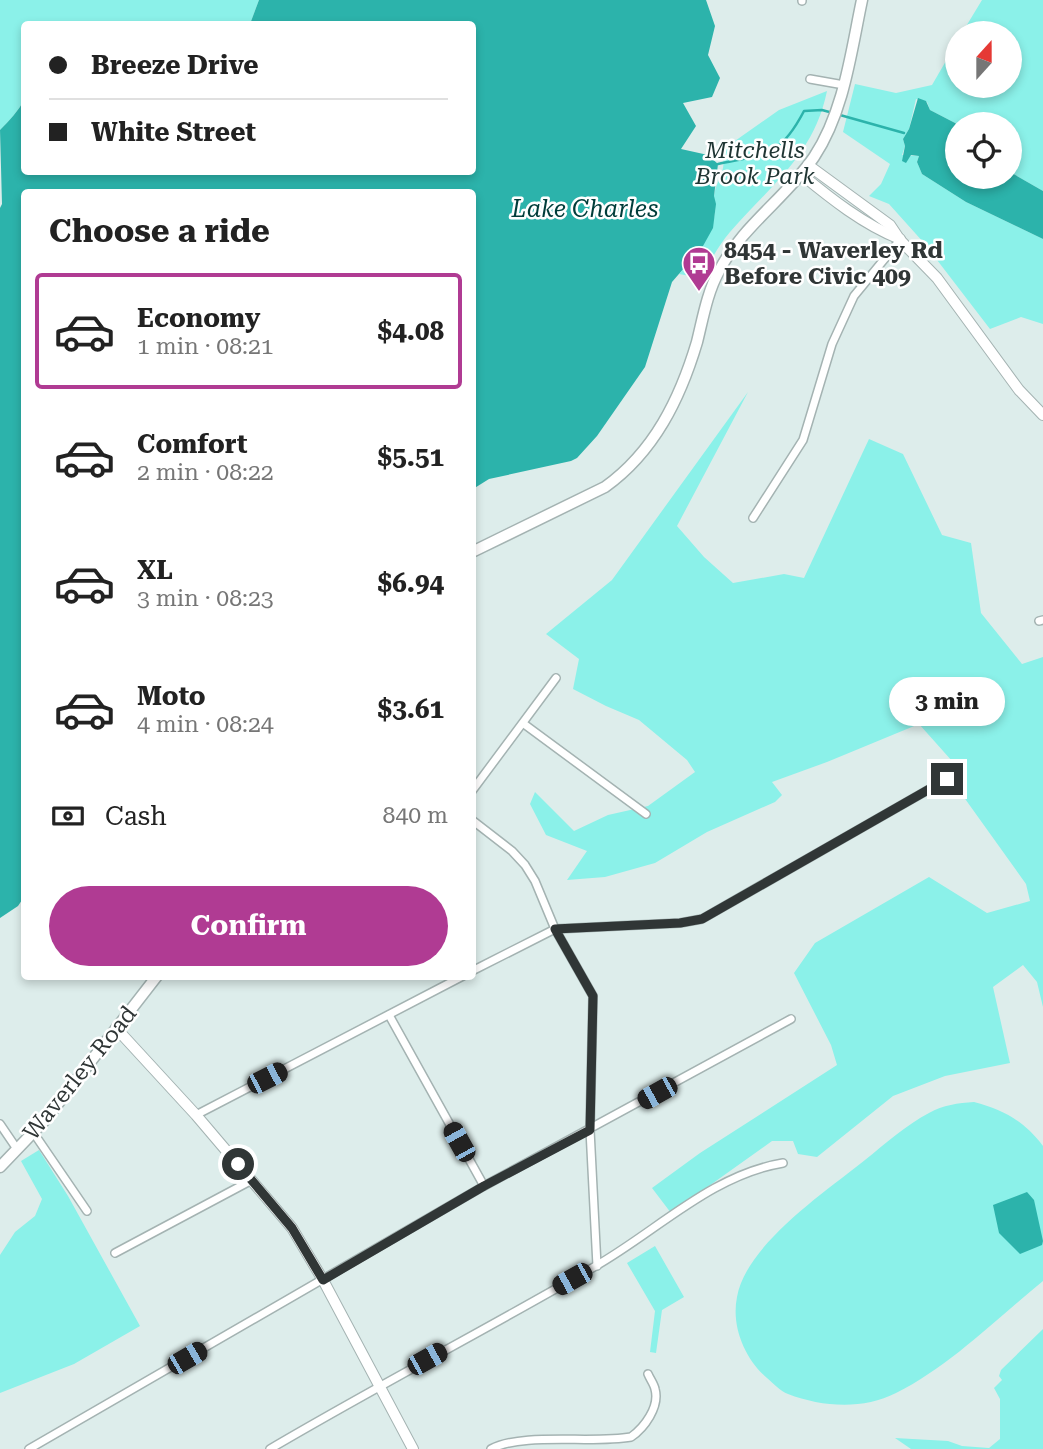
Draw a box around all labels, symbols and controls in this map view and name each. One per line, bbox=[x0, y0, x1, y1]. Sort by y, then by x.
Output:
north arrow bbox=[945, 21, 1022, 98]
map controls bbox=[945, 21, 1022, 189]
text: Breeze Drive bbox=[91, 50, 259, 80]
button: locate bbox=[945, 112, 1022, 189]
text: White Street bbox=[91, 117, 256, 147]
park label: Mitchells Brook Park bbox=[694, 137, 815, 190]
water label: Lake Charles bbox=[511, 195, 658, 223]
text: Choose a ride bbox=[49, 212, 270, 250]
place label: 8454 - Waverley Rd Before Civic 409 bbox=[724, 237, 943, 290]
bus stop icon: 8454 - Waverley Rd Before Civic 409 bbox=[680, 244, 718, 293]
icon: car bbox=[53, 300, 116, 363]
text: Economy bbox=[137, 303, 260, 333]
text: $4.08 bbox=[378, 316, 444, 346]
text: 1 min · 08:21 bbox=[137, 333, 274, 360]
icon: car bbox=[53, 426, 116, 489]
text: Comfort bbox=[137, 429, 247, 459]
text: $5.51 bbox=[378, 442, 444, 472]
text: 2 min · 08:22 bbox=[137, 459, 274, 486]
icon: car bbox=[53, 552, 116, 615]
text: XL bbox=[137, 555, 173, 585]
text: $6.94 bbox=[378, 568, 444, 598]
text: 3 min · 08:23 bbox=[137, 585, 274, 612]
icon: car bbox=[53, 678, 116, 741]
callout: 3 min bbox=[889, 678, 1005, 726]
text: Moto bbox=[137, 681, 206, 711]
text: 3 min bbox=[915, 688, 979, 715]
text: $3.61 bbox=[378, 694, 444, 724]
text: 4 min · 08:24 bbox=[137, 711, 274, 738]
route end bbox=[931, 763, 963, 795]
icon: cash bbox=[49, 797, 87, 835]
text: Cash bbox=[105, 801, 167, 831]
text: 840 m bbox=[383, 802, 448, 829]
button: Confirm bbox=[49, 886, 448, 966]
street label: Waverley Road bbox=[18, 1000, 142, 1145]
car bbox=[244, 1059, 291, 1097]
car bbox=[634, 1074, 681, 1112]
car bbox=[440, 1119, 479, 1165]
route start bbox=[222, 1148, 254, 1180]
car bbox=[549, 1260, 596, 1298]
car bbox=[164, 1338, 211, 1378]
car bbox=[404, 1340, 451, 1378]

